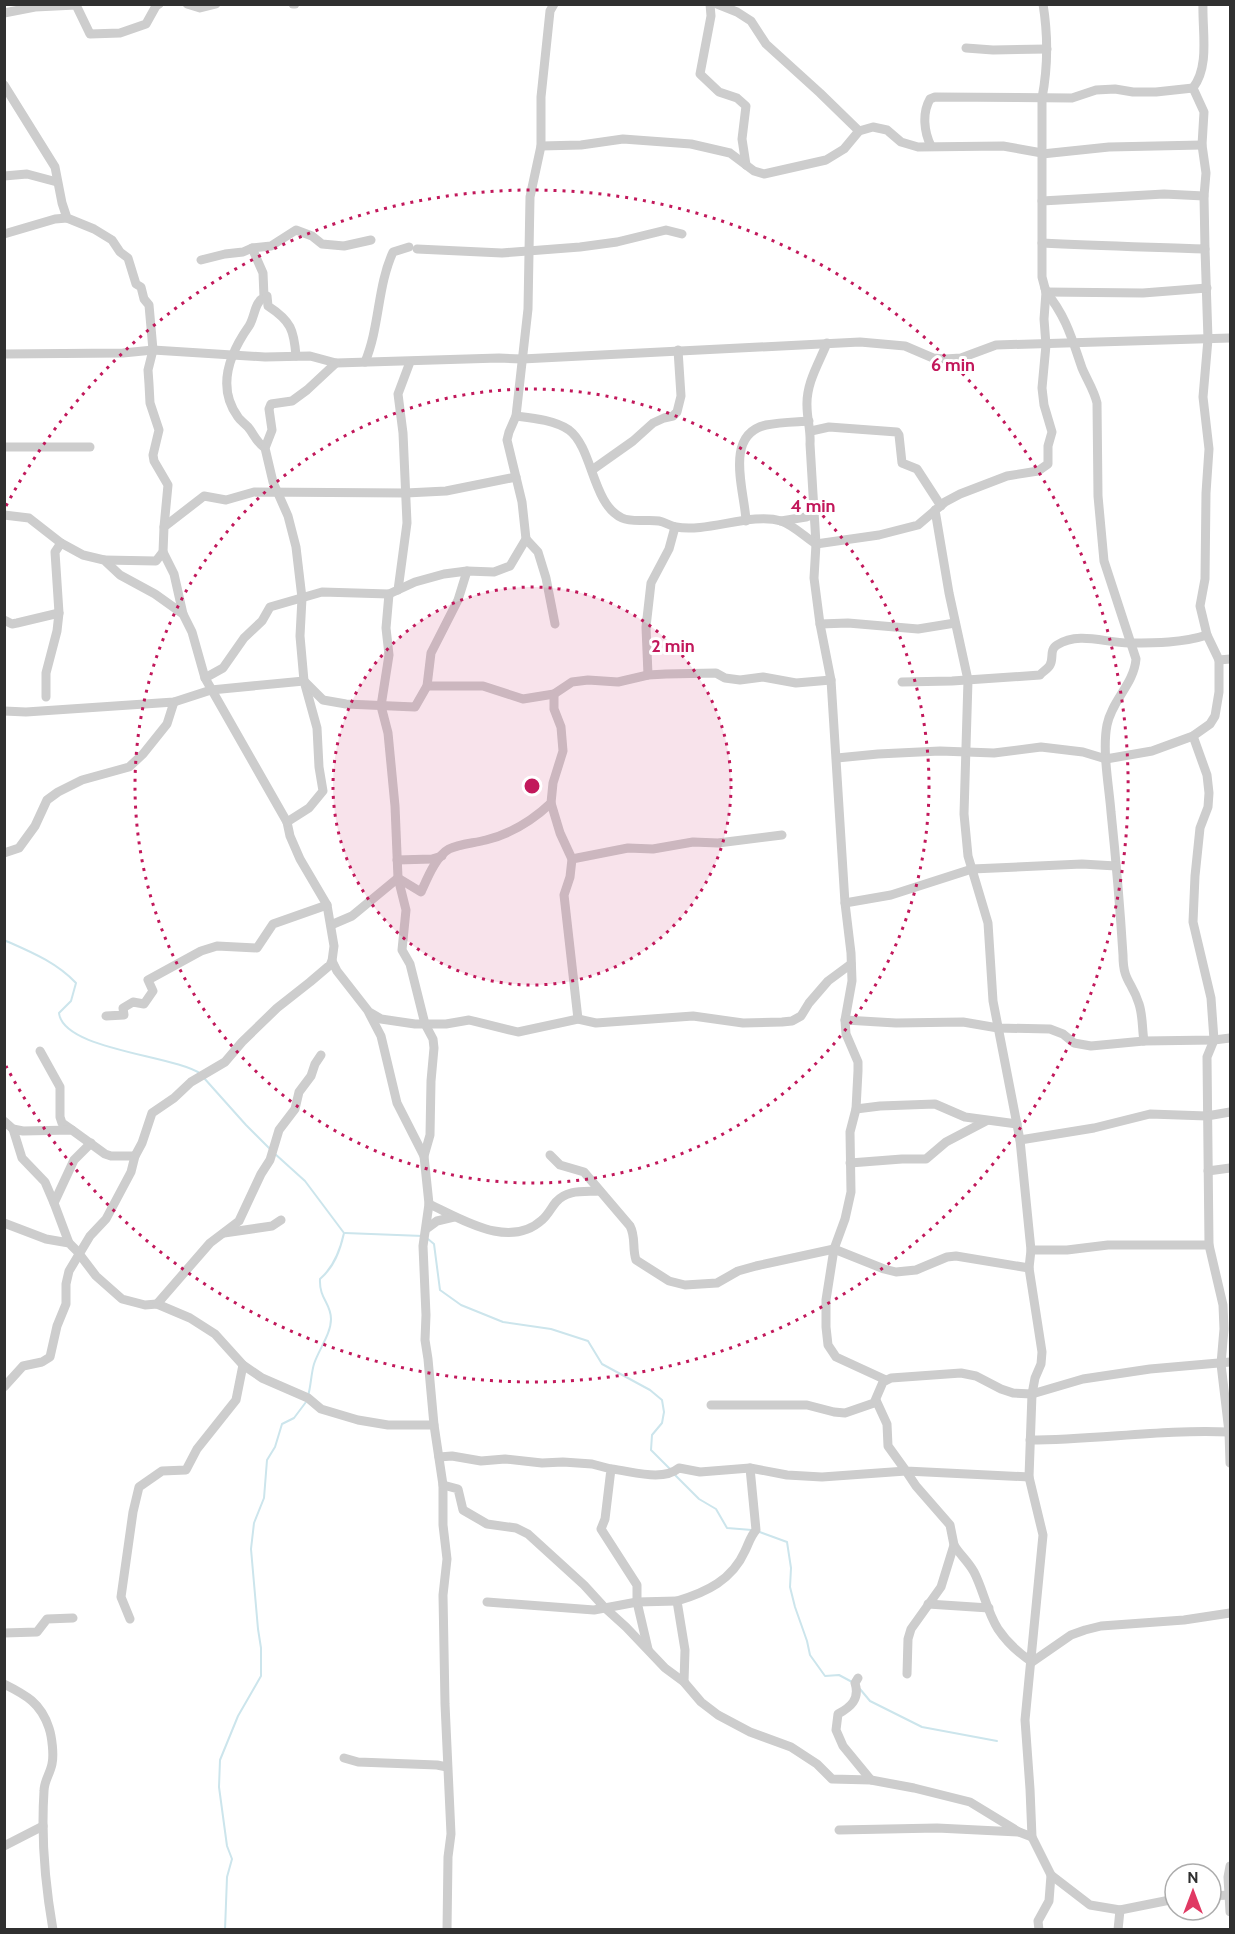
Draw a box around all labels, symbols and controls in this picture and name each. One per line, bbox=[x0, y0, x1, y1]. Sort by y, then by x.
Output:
text: 6 min bbox=[931, 354, 975, 376]
text: 4 min bbox=[790, 495, 836, 517]
text: 2 min bbox=[651, 635, 695, 657]
centre of rings bbox=[522, 776, 542, 796]
north arrow bbox=[1163, 1862, 1223, 1922]
text: N bbox=[1187, 1868, 1199, 1887]

